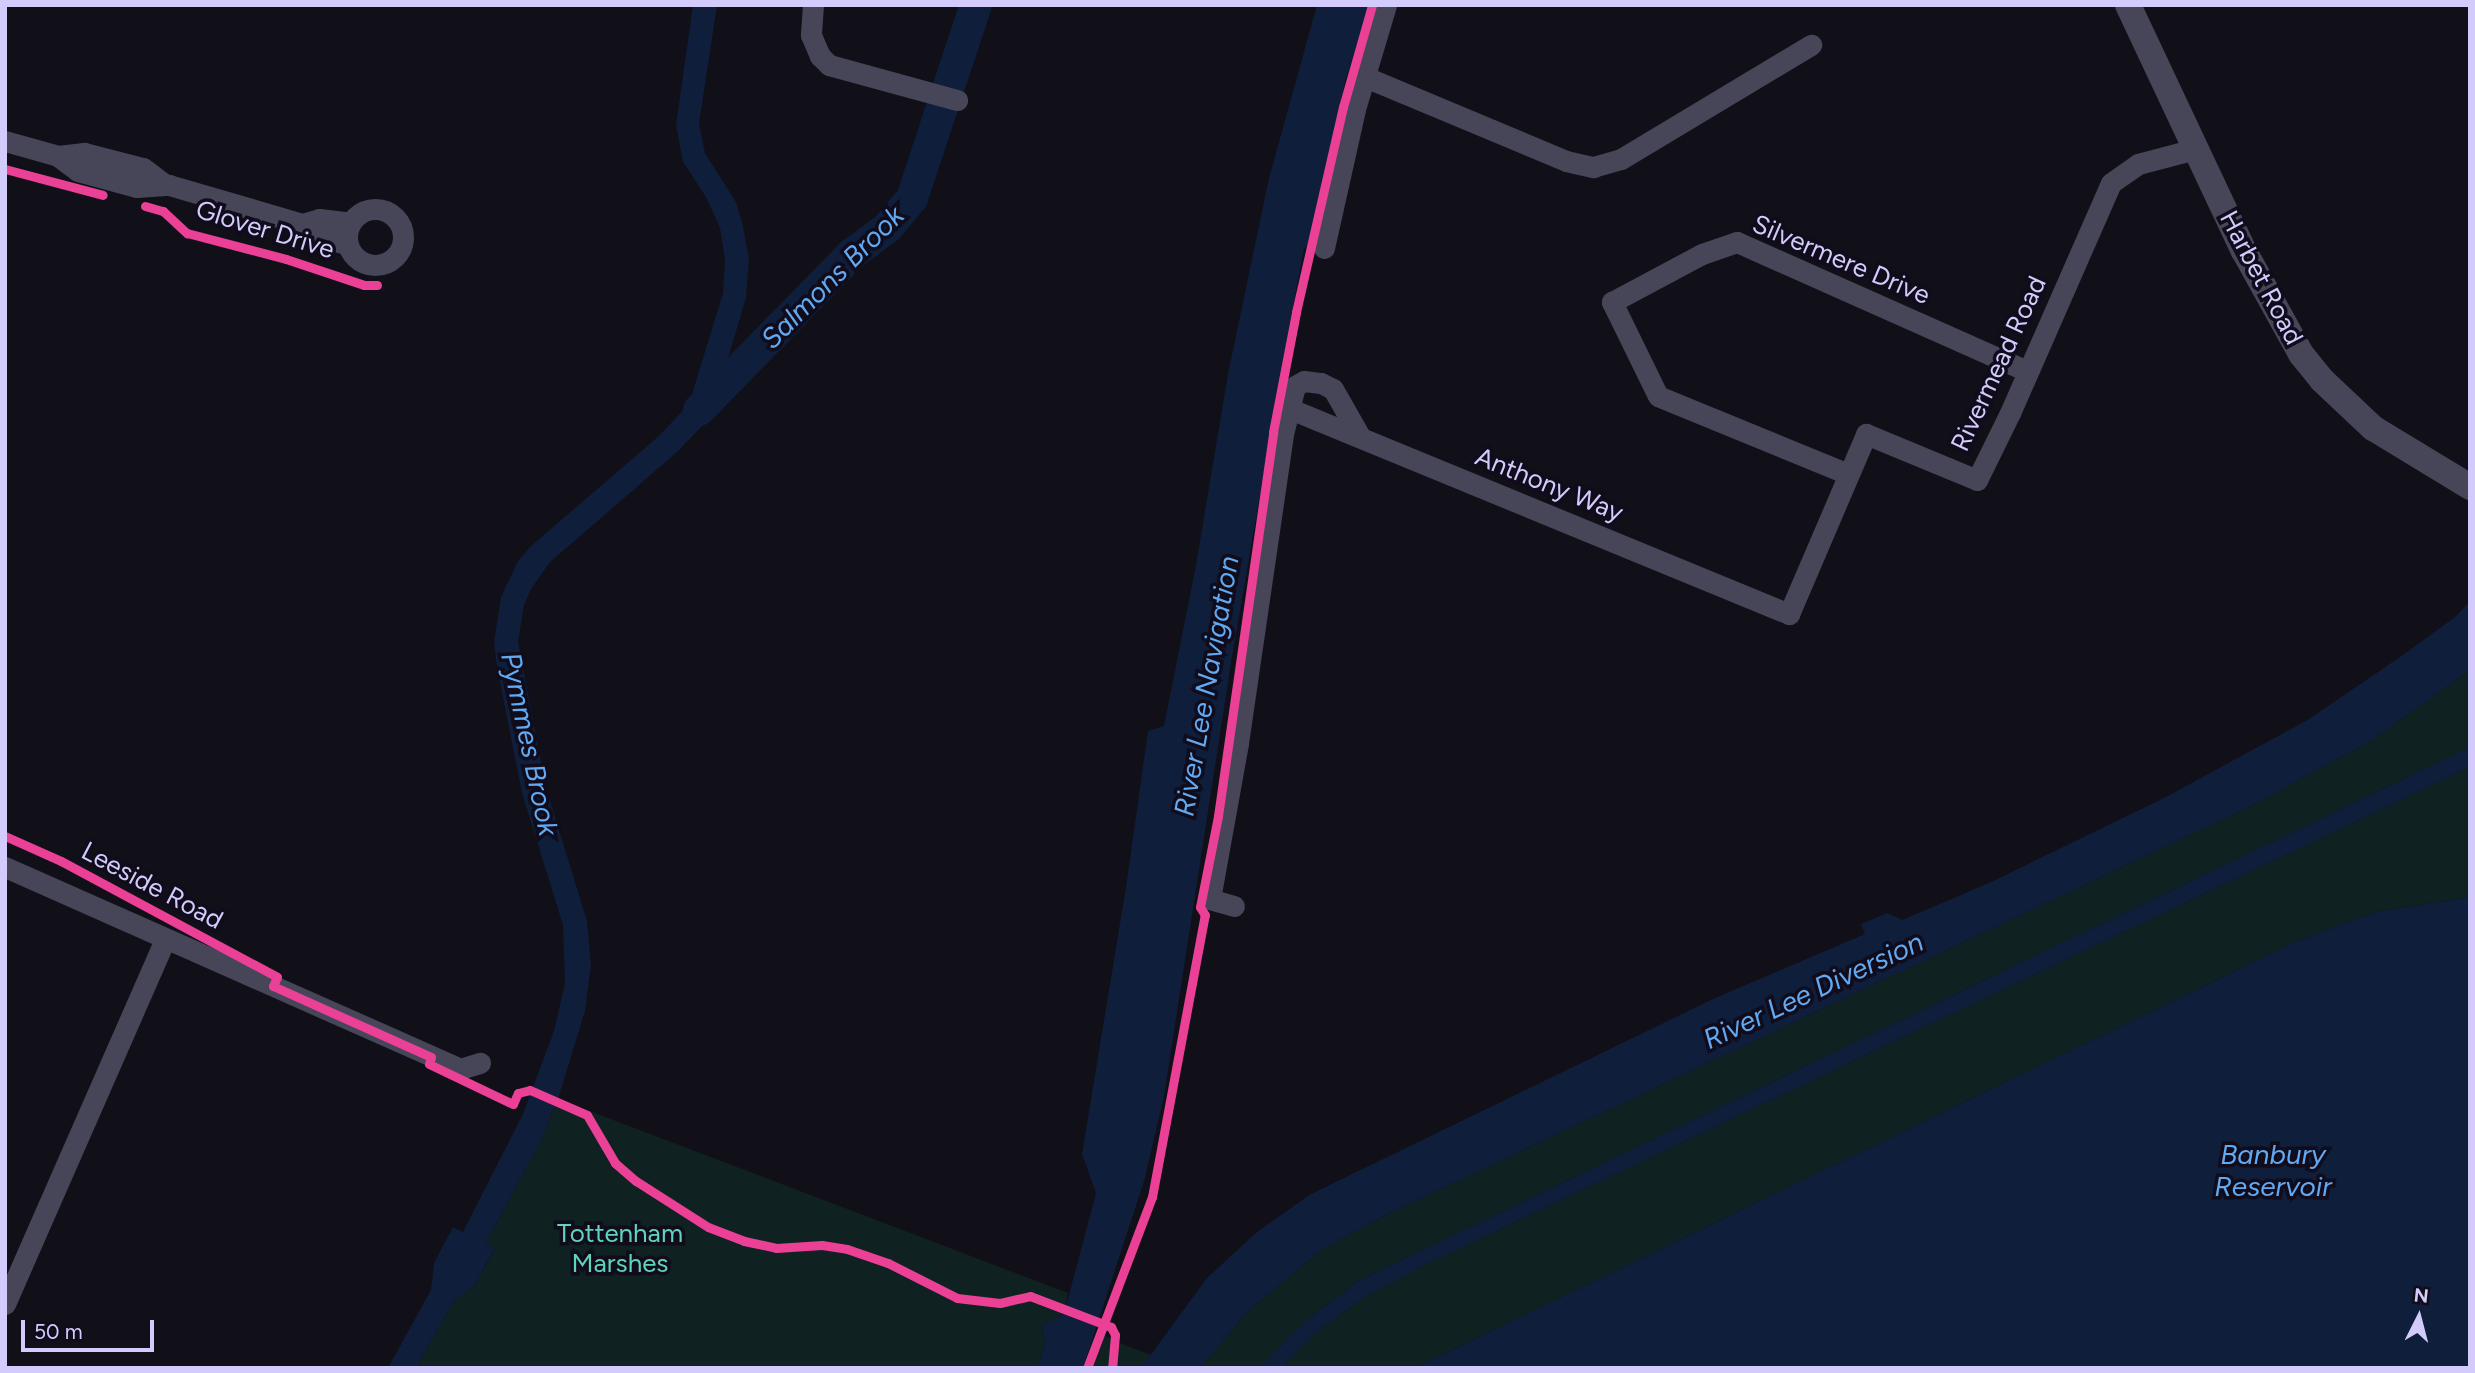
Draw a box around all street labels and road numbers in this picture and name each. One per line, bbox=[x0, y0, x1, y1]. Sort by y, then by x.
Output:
street label: Glover Drive bbox=[192, 194, 338, 266]
street label: Harbet Road bbox=[2213, 206, 2309, 350]
street label: Silvermere Drive bbox=[1748, 209, 1934, 311]
street label: Rivermead Road bbox=[1945, 271, 2053, 457]
street label: Anthony Way bbox=[1471, 441, 1627, 529]
street label: Leeside Road bbox=[76, 836, 228, 936]

